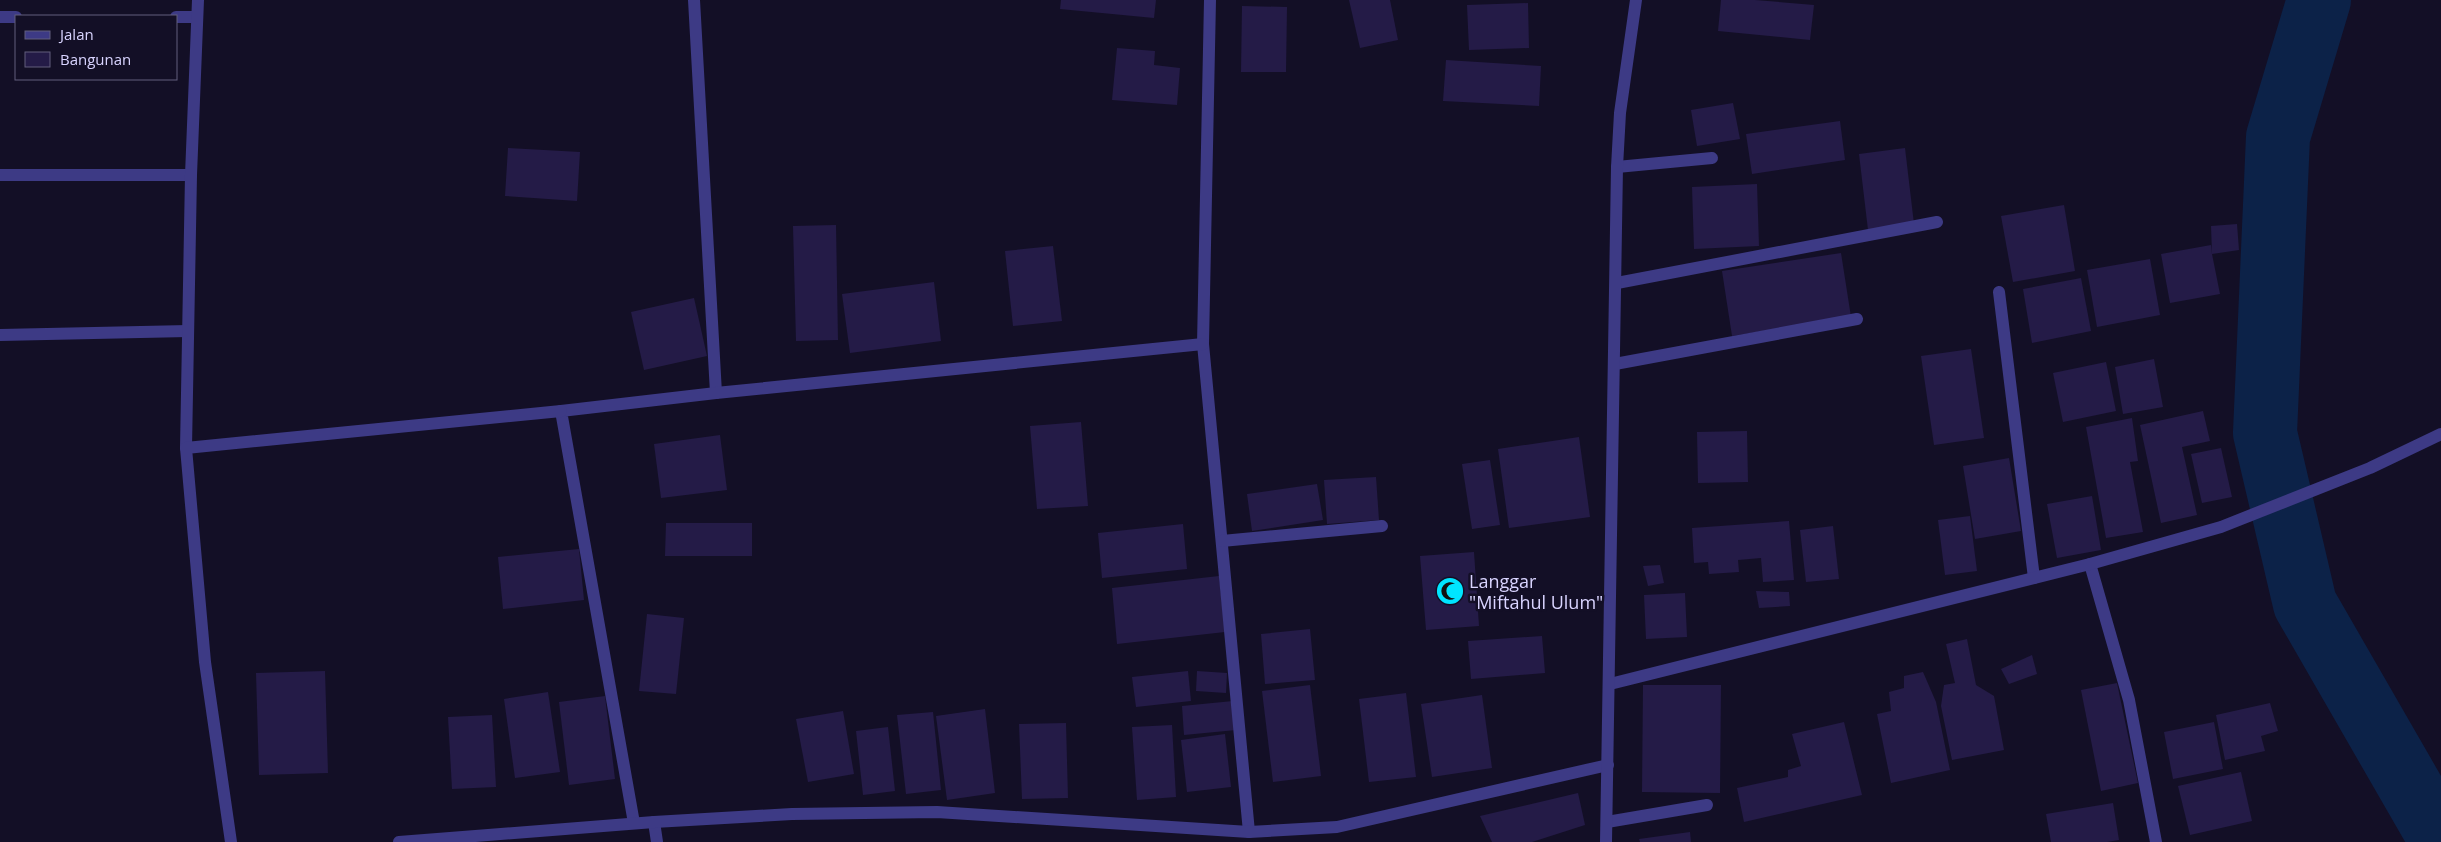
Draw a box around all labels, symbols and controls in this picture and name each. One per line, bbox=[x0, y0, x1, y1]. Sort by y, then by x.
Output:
legend bbox=[15, 15, 178, 80]
text: Jalan bbox=[58, 24, 94, 44]
text: Bangunan bbox=[60, 49, 131, 69]
place label: Langgar "Miftahul Ulum" bbox=[1469, 569, 1603, 614]
mosque icon: Langgar "Miftahul Ulum" bbox=[1435, 576, 1465, 606]

